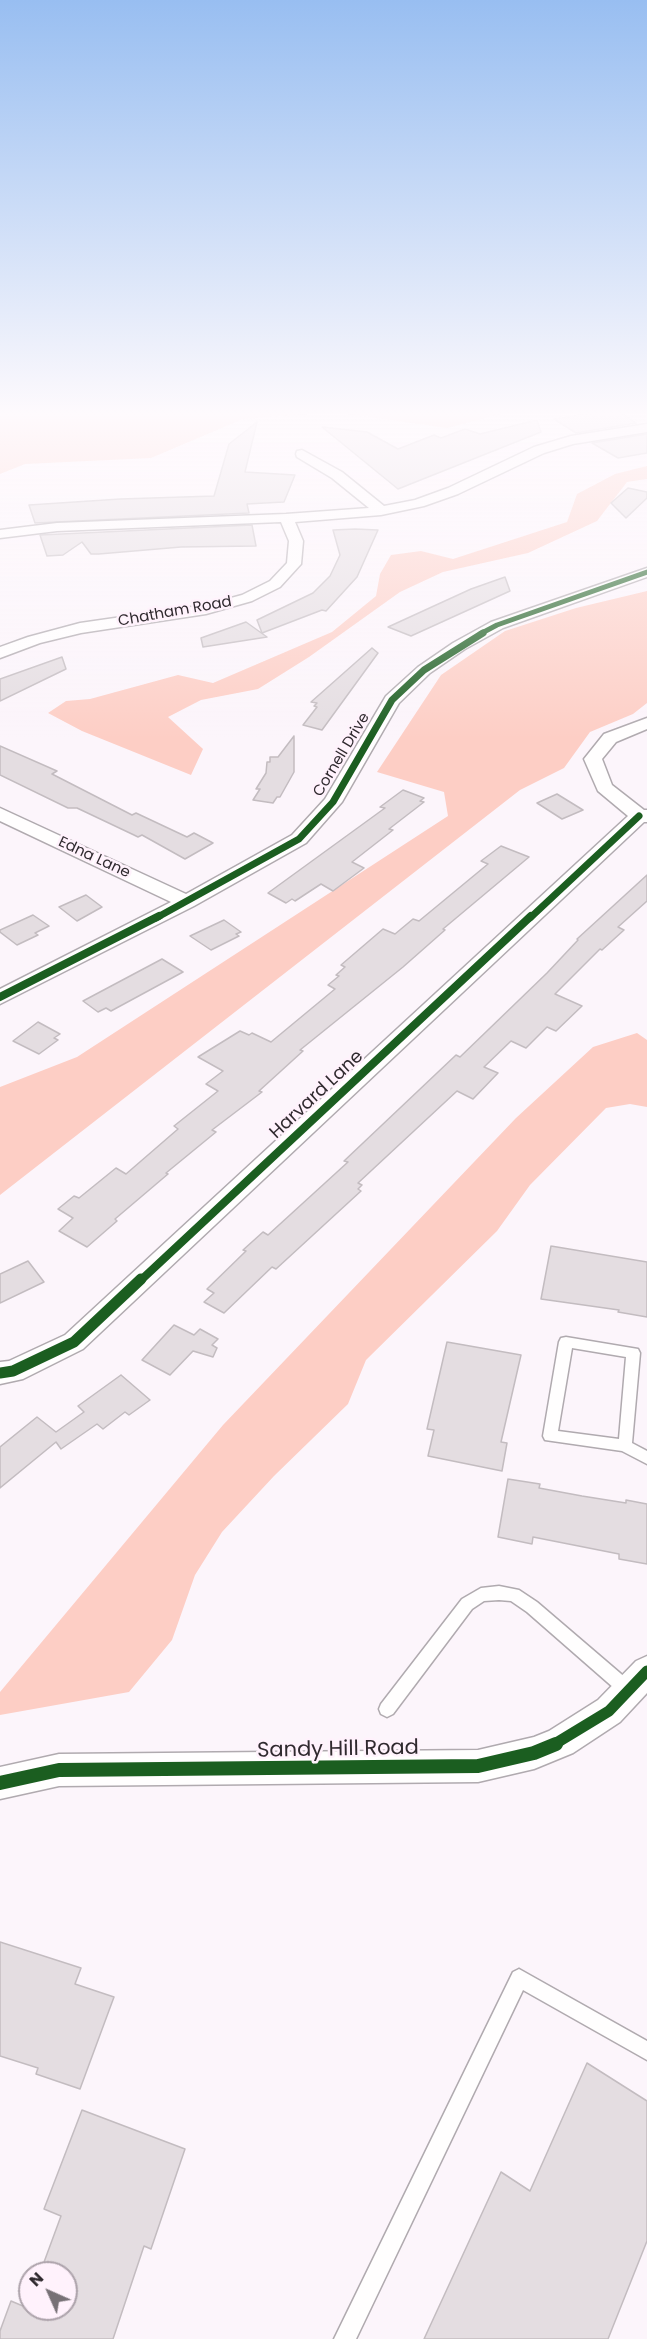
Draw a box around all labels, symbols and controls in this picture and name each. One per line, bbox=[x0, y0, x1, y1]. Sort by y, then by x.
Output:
street label: Chatham Road bbox=[117, 593, 233, 631]
street label: Cornell Drive bbox=[310, 710, 374, 800]
street label: Edna Lane bbox=[55, 834, 133, 882]
street label: Harvard Lane bbox=[266, 1046, 368, 1144]
street label: Sandy Hill Road bbox=[257, 1736, 419, 1764]
north arrow bbox=[18, 2261, 78, 2321]
text: N bbox=[24, 2267, 49, 2292]

